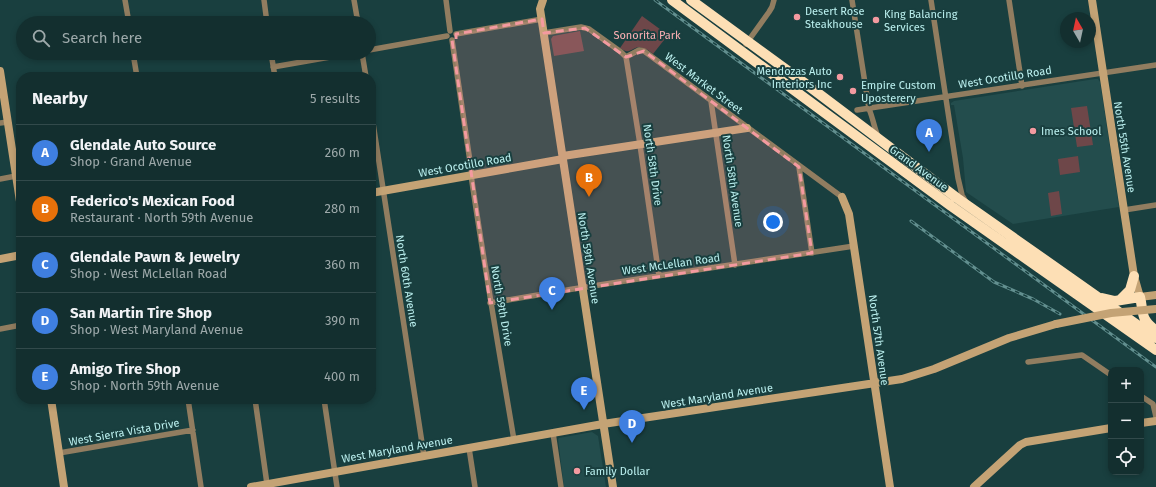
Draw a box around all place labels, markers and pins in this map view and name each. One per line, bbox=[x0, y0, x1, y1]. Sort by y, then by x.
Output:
place label: Desert Rose Steakhouse bbox=[805, 5, 864, 31]
place label: King Balancing Services bbox=[884, 8, 958, 34]
marker: Desert Rose Steakhouse bbox=[792, 12, 802, 22]
marker: King Balancing Services bbox=[871, 15, 881, 25]
place label: Mendozas Auto Interiors Inc bbox=[757, 65, 832, 91]
marker: Mendozas Auto Interiors Inc bbox=[835, 72, 845, 82]
place label: Empire Custom Uposterery bbox=[861, 79, 936, 105]
marker: Empire Custom Uposterery bbox=[848, 86, 858, 96]
pin: A bbox=[916, 119, 942, 152]
place label: Imes School bbox=[1041, 125, 1102, 138]
marker: Imes School bbox=[1028, 126, 1038, 136]
pin: B bbox=[576, 164, 602, 197]
pin: C bbox=[539, 277, 565, 310]
pin: E bbox=[571, 377, 597, 410]
pin: D bbox=[619, 410, 645, 443]
place label: Family Dollar bbox=[585, 465, 651, 478]
marker: Family Dollar bbox=[572, 466, 582, 476]

